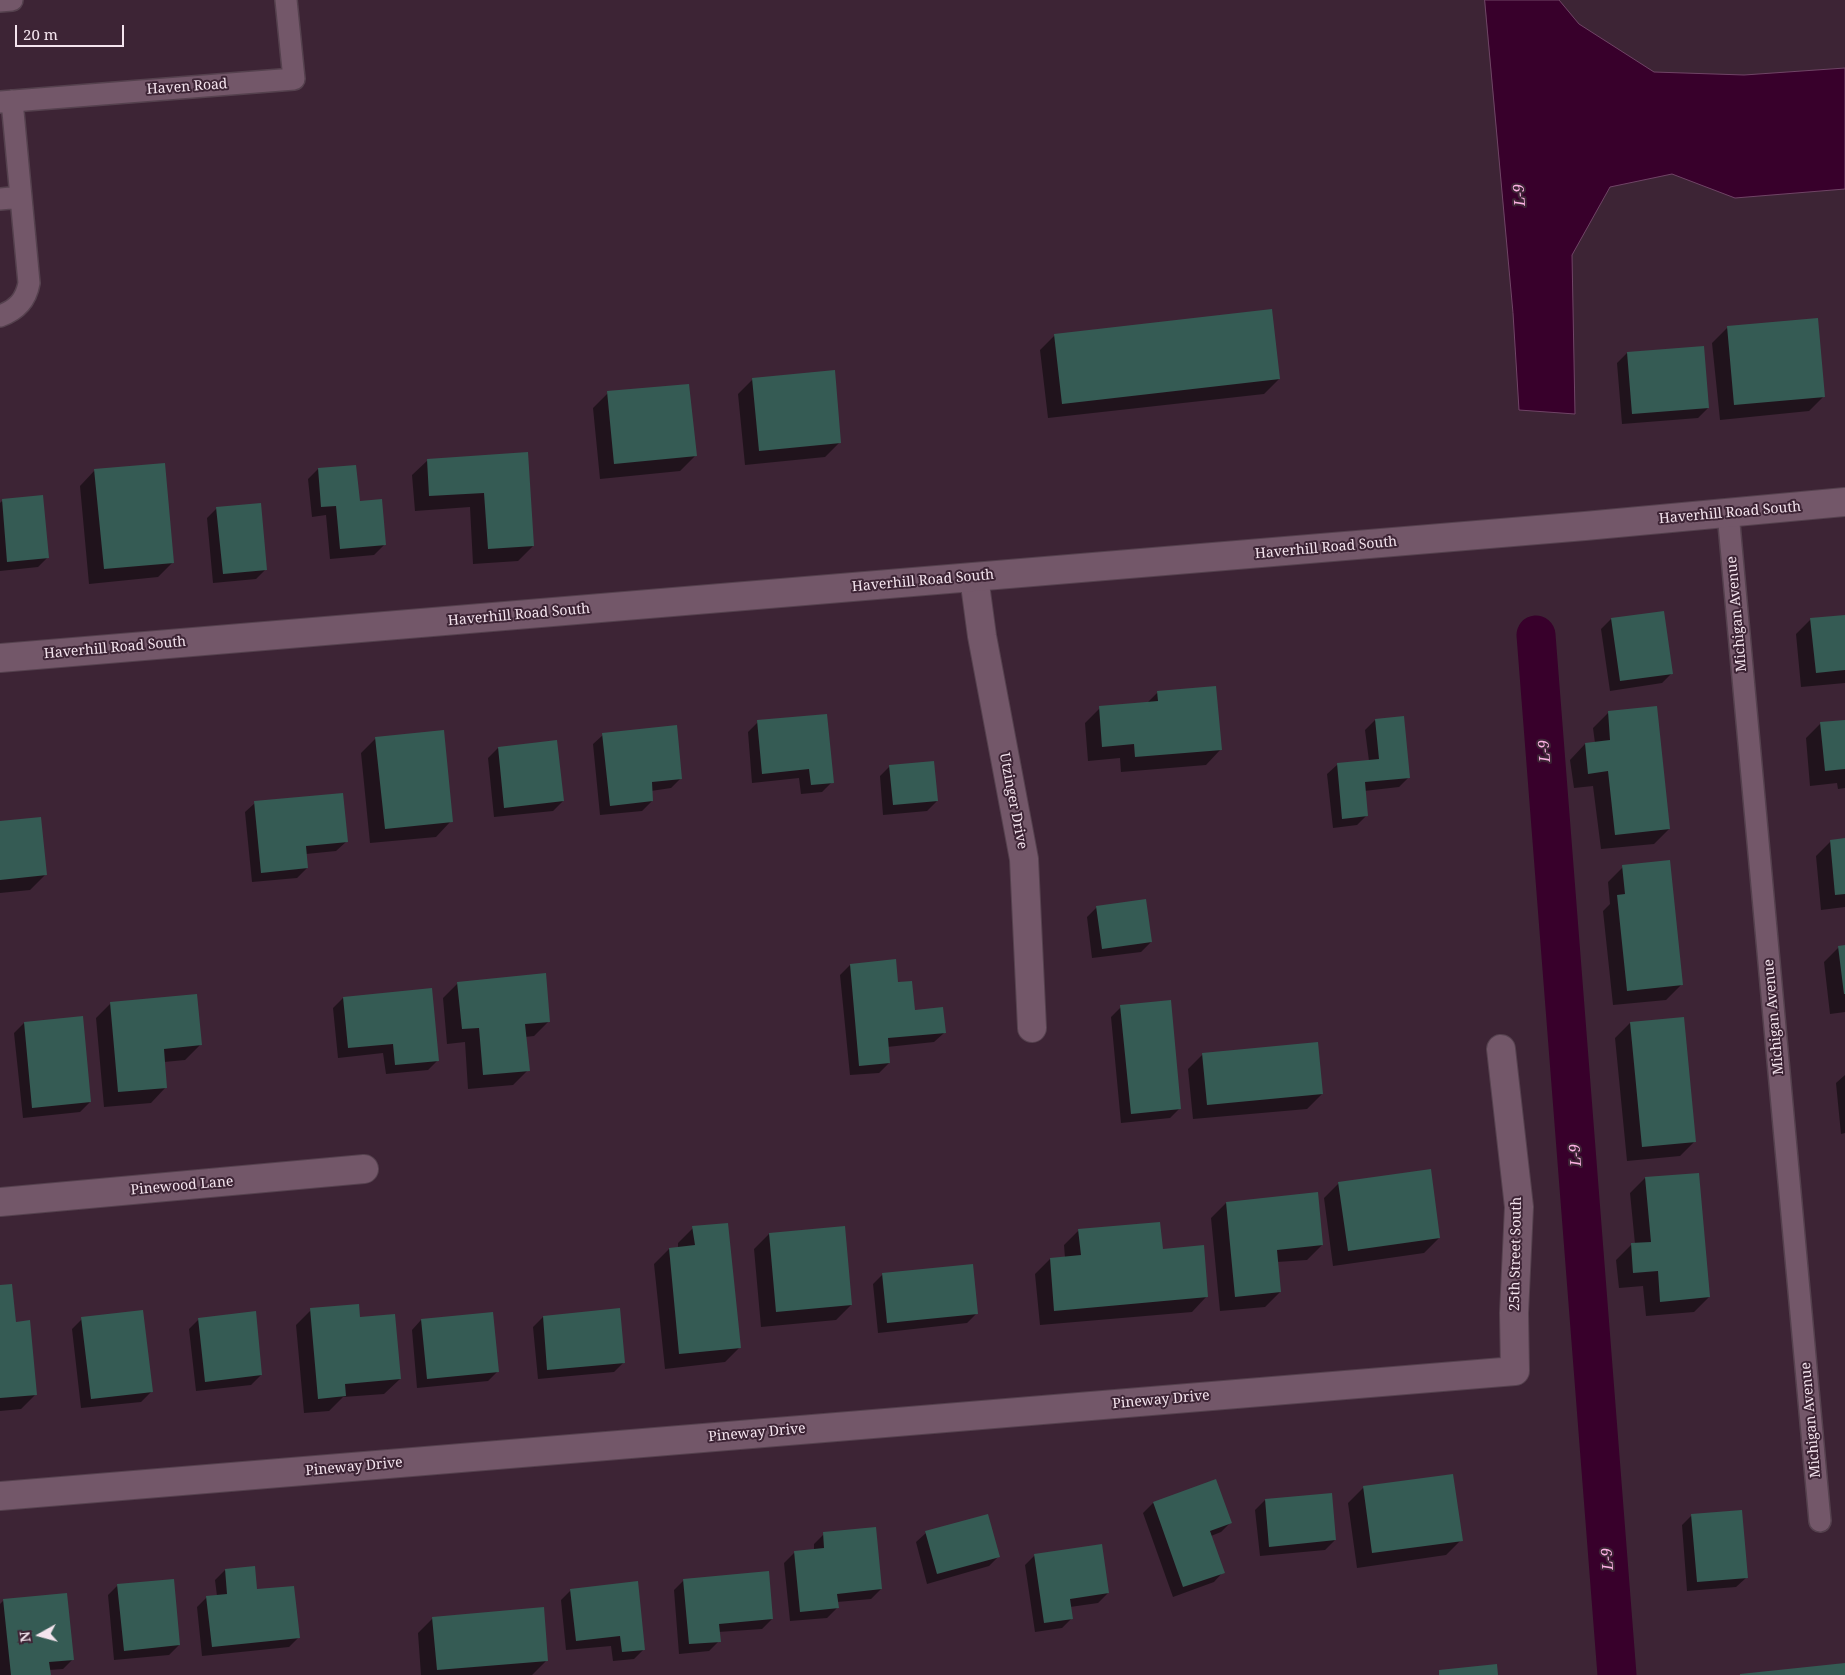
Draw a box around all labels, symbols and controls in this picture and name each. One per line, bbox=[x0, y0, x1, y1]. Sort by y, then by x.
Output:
scale bar bbox=[18, 15, 126, 47]
text: 20 m bbox=[23, 24, 58, 44]
street label: Haven Road bbox=[146, 76, 228, 98]
water label: L-9 bbox=[1510, 183, 1530, 207]
street label: Haverhill Road South bbox=[1658, 498, 1802, 528]
street label: Haverhill Road South bbox=[1254, 533, 1398, 563]
street label: Michigan Avenue bbox=[1724, 555, 1750, 673]
street label: Haverhill Road South bbox=[851, 566, 995, 596]
street label: Haverhill Road South bbox=[447, 600, 591, 630]
street label: Haverhill Road South bbox=[43, 633, 187, 663]
water label: L-9 bbox=[1535, 739, 1555, 763]
street label: Utzinger Drive bbox=[995, 751, 1031, 851]
street label: Michigan Avenue bbox=[1761, 958, 1787, 1076]
water label: L-9 bbox=[1566, 1143, 1586, 1167]
street label: Pinewood Lane bbox=[130, 1173, 234, 1199]
street label: 25th Street South bbox=[1507, 1197, 1525, 1311]
street label: Michigan Avenue bbox=[1798, 1361, 1824, 1479]
street label: Pineway Drive bbox=[1112, 1387, 1210, 1413]
street label: Pineway Drive bbox=[708, 1420, 806, 1446]
street label: Pineway Drive bbox=[305, 1454, 403, 1480]
water label: L-9 bbox=[1598, 1547, 1618, 1571]
north arrow bbox=[15, 1610, 65, 1660]
text: N bbox=[15, 1630, 35, 1644]

